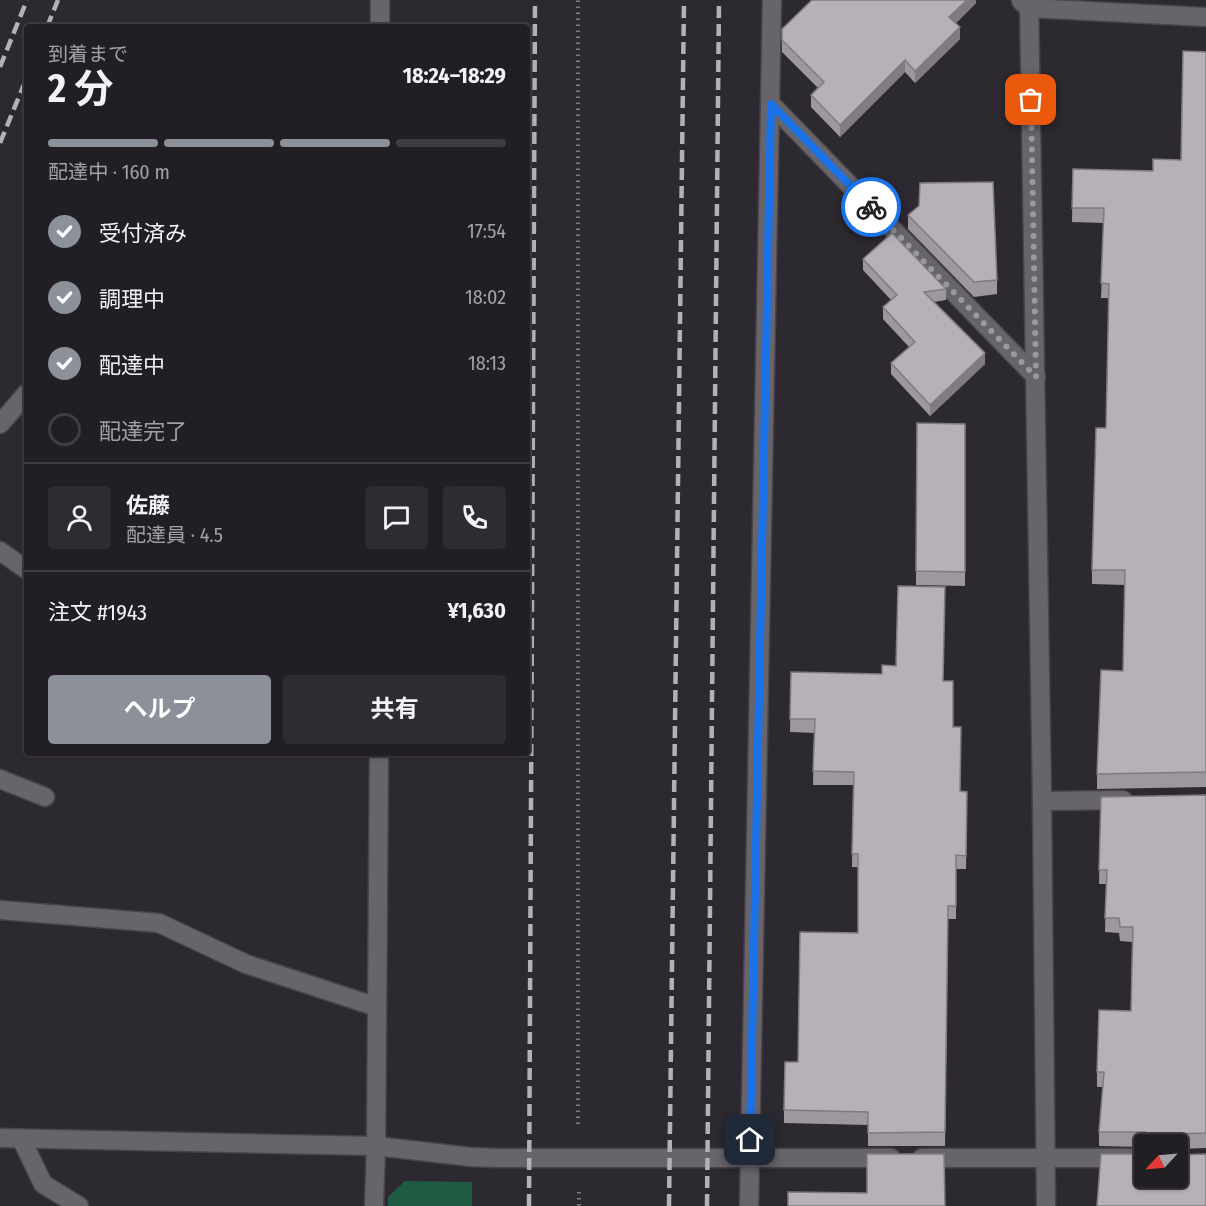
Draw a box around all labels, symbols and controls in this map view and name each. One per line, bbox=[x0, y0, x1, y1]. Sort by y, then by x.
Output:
text: 到着まで bbox=[48, 42, 128, 66]
text: 18:24–18:29 bbox=[403, 62, 506, 89]
text: 2 分 bbox=[48, 66, 113, 112]
pin bbox=[1005, 74, 1056, 125]
icon: bag bbox=[1014, 83, 1047, 116]
text: 配達中 · 160 m bbox=[48, 160, 170, 184]
courier bbox=[841, 177, 901, 237]
icon: bike bbox=[855, 191, 888, 224]
icon: check bbox=[48, 215, 81, 248]
text: 17:54 bbox=[467, 219, 506, 243]
text: 受付済み bbox=[99, 220, 187, 247]
icon: check bbox=[48, 281, 81, 314]
text: 18:02 bbox=[465, 285, 506, 309]
text: 調理中 bbox=[99, 286, 165, 313]
icon: check bbox=[48, 347, 81, 380]
text: 18:13 bbox=[468, 351, 506, 375]
text: 配達中 bbox=[99, 352, 165, 379]
text: 配達完了 bbox=[99, 418, 187, 445]
button: person bbox=[48, 486, 111, 549]
button: chat bbox=[365, 486, 428, 549]
button: phone bbox=[443, 486, 506, 549]
text: 佐藤 bbox=[126, 492, 170, 519]
text: 配達員 · 4.5 bbox=[126, 523, 223, 547]
text: ¥1,630 bbox=[447, 597, 506, 624]
text: 注文 #1943 bbox=[48, 599, 147, 626]
button: ヘルプ bbox=[48, 675, 271, 744]
button: 共有 bbox=[283, 675, 506, 744]
pin bbox=[724, 1114, 775, 1165]
icon: home bbox=[733, 1123, 766, 1156]
north arrow bbox=[1134, 1134, 1188, 1188]
map controls bbox=[1134, 1134, 1188, 1188]

